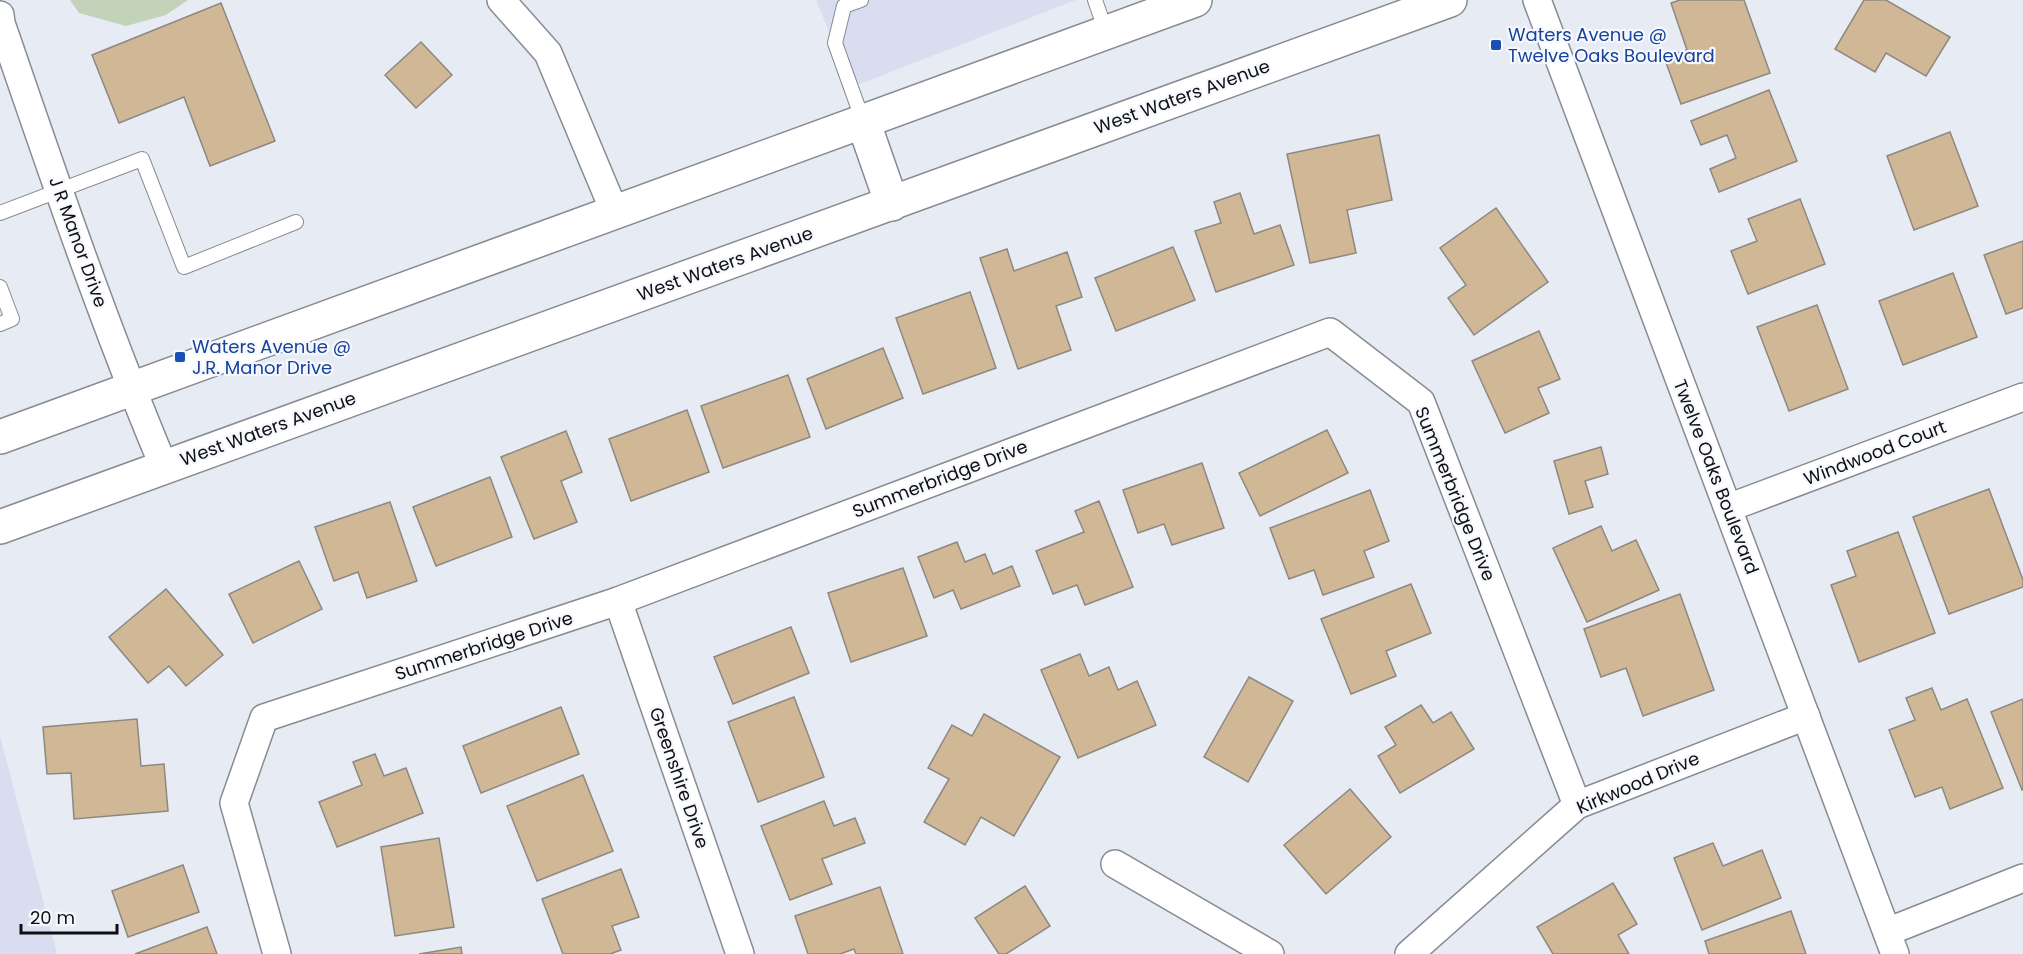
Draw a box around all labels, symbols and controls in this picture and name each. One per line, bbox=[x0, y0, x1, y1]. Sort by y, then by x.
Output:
place label: Waters Avenue @ Twelve Oaks Boulevard bbox=[1508, 22, 1715, 68]
marker: Waters Avenue @ Twelve Oaks Boulevard bbox=[1489, 38, 1503, 52]
street label: West Waters Avenue bbox=[1090, 53, 1273, 140]
street label: J R Manor Drive bbox=[43, 173, 114, 311]
street label: West Waters Avenue bbox=[633, 220, 816, 307]
place label: Waters Avenue @ J.R. Manor Drive bbox=[192, 334, 351, 380]
marker: Waters Avenue @ J.R. Manor Drive bbox=[173, 350, 187, 364]
street label: Twelve Oaks Boulevard bbox=[1668, 376, 1765, 578]
street label: West Waters Avenue bbox=[176, 385, 359, 472]
street label: Summerbridge Drive bbox=[1409, 403, 1502, 585]
street label: Windwood Court bbox=[1800, 414, 1950, 491]
street label: Summerbridge Drive bbox=[849, 434, 1031, 523]
street label: Summerbridge Drive bbox=[392, 605, 576, 686]
street label: Greenshire Drive bbox=[644, 704, 715, 852]
street label: Kirkwood Drive bbox=[1573, 745, 1703, 820]
scale bar bbox=[21, 897, 117, 935]
text: 20 m bbox=[30, 905, 75, 930]

